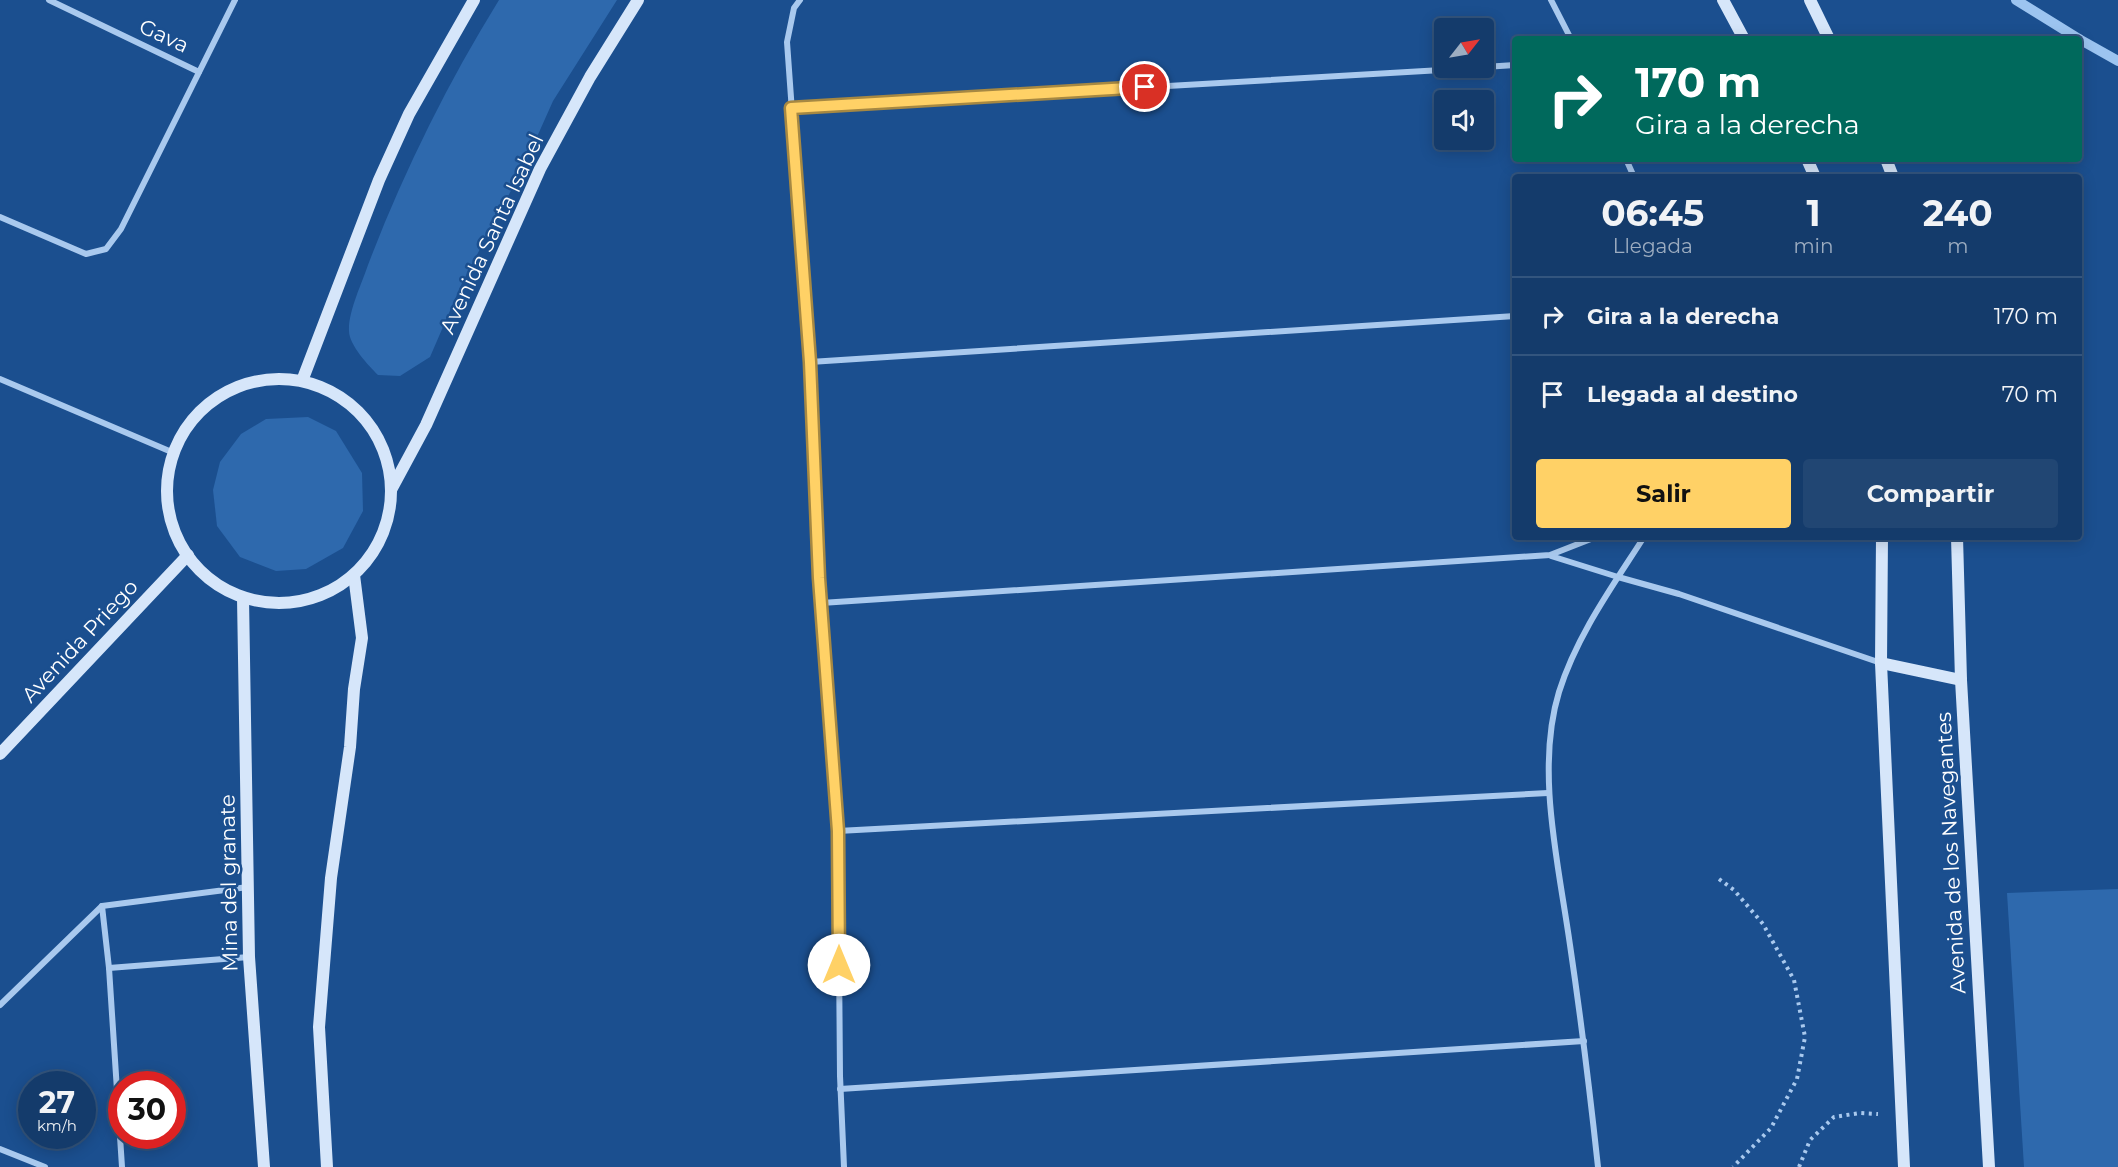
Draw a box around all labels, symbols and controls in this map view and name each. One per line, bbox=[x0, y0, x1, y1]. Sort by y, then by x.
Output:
street label: Gava bbox=[135, 13, 193, 58]
north arrow bbox=[1434, 18, 1494, 78]
map controls bbox=[1434, 18, 1494, 150]
text: 170 m bbox=[1635, 56, 1761, 108]
icon: right bbox=[1536, 60, 1614, 138]
pin bbox=[1119, 61, 1170, 112]
icon: arrive bbox=[1128, 70, 1161, 103]
button: sound bbox=[1434, 90, 1494, 150]
text: Gira a la derecha bbox=[1635, 108, 1860, 141]
street label: Avenida Santa Isabel bbox=[434, 130, 549, 338]
text: 06:45 bbox=[1601, 191, 1704, 235]
text: 1 bbox=[1806, 191, 1821, 235]
text: 240 bbox=[1923, 191, 1993, 235]
text: Llegada bbox=[1613, 234, 1693, 258]
text: min bbox=[1793, 234, 1834, 258]
text: m bbox=[1947, 234, 1968, 258]
icon: right bbox=[1536, 300, 1569, 333]
text: Gira a la derecha bbox=[1587, 303, 1779, 330]
text: 170 m bbox=[1994, 303, 2058, 330]
icon: arrive bbox=[1536, 378, 1569, 411]
text: Llegada al destino bbox=[1587, 381, 1798, 408]
text: 70 m bbox=[2002, 381, 2058, 408]
button: Salir bbox=[1536, 459, 1791, 528]
button: Compartir bbox=[1803, 459, 2058, 528]
street label: Avenida Priego bbox=[16, 574, 143, 707]
street label: Avenida de los Navegantes bbox=[1931, 711, 1970, 995]
street label: Mina del granate bbox=[214, 794, 243, 972]
position arrow bbox=[807, 933, 871, 997]
speed limit sign: 30 bbox=[108, 1071, 186, 1149]
text: 27 bbox=[39, 1084, 75, 1121]
text: km/h bbox=[37, 1116, 77, 1135]

